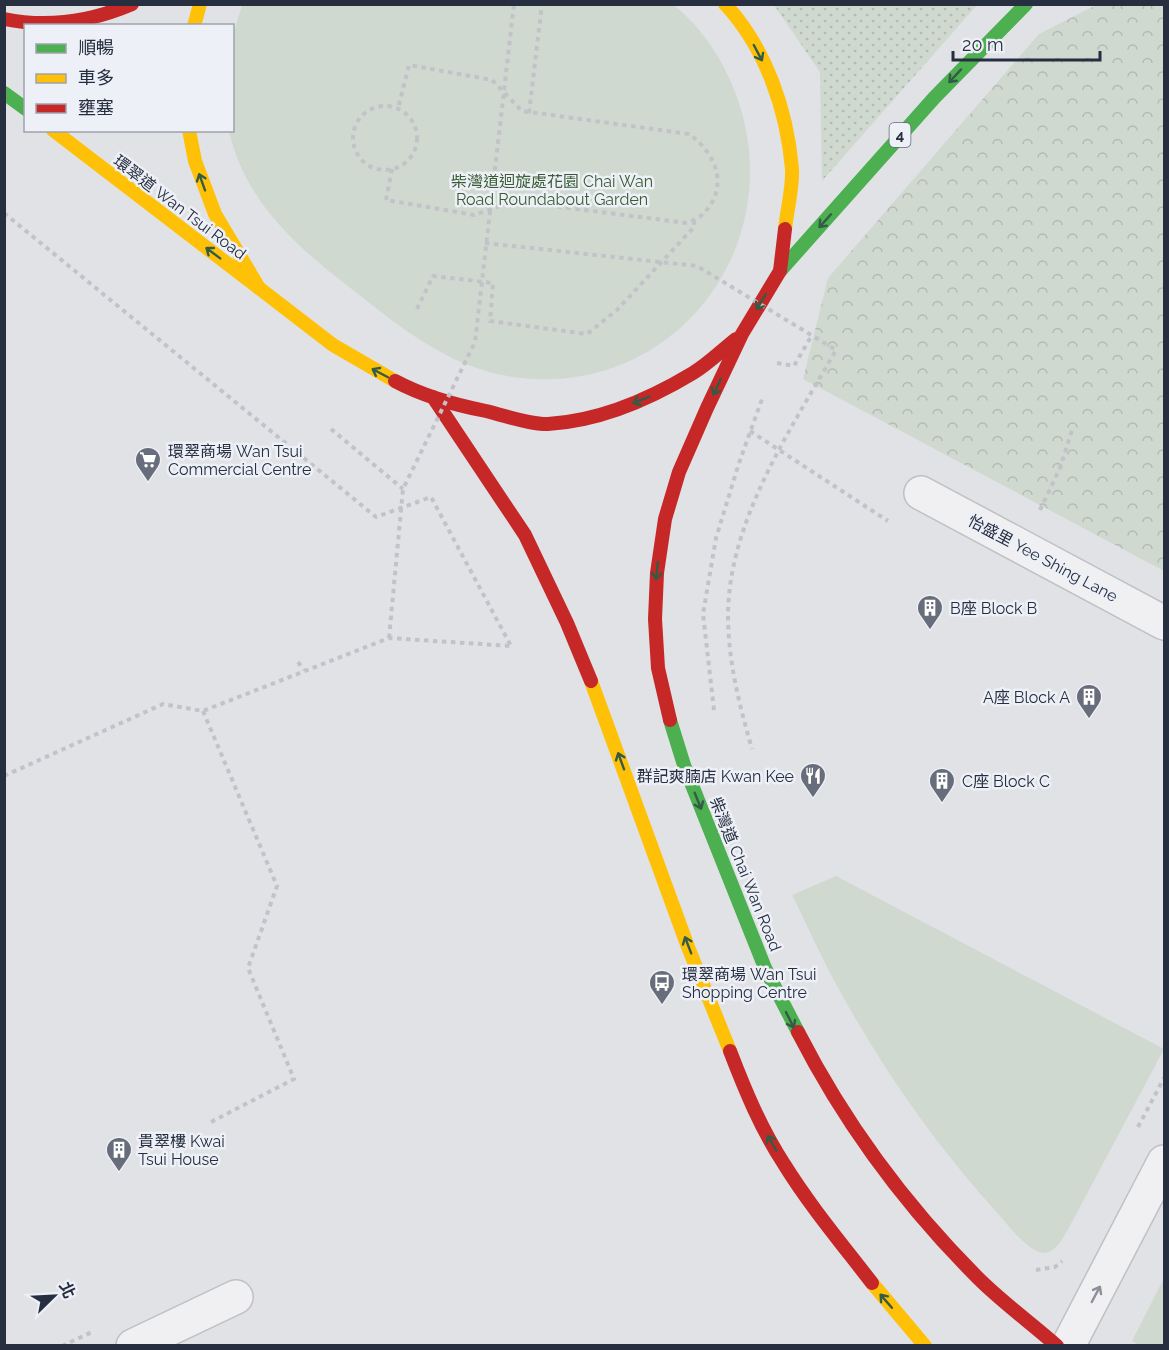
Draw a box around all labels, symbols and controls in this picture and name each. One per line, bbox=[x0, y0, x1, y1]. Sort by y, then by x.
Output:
legend bbox=[24, 24, 234, 132]
scale bar bbox=[953, 24, 1100, 62]
text: 20 m bbox=[962, 34, 1004, 55]
text: 順暢 bbox=[78, 37, 114, 58]
one-way arrow bbox=[753, 43, 765, 61]
text: 車多 bbox=[78, 67, 114, 88]
one-way arrow bbox=[947, 68, 962, 83]
text: 壅塞 bbox=[78, 97, 114, 118]
road number: 4 bbox=[890, 123, 910, 147]
street label: 環翠道 Wan Tsui Road bbox=[110, 151, 250, 263]
park label: 柴灣道迴旋處花園 Chai Wan Road Roundabout Garden bbox=[451, 172, 653, 209]
one-way arrow bbox=[195, 173, 206, 191]
one-way arrow bbox=[818, 213, 832, 228]
one-way arrow bbox=[205, 247, 221, 259]
one-way arrow bbox=[754, 293, 766, 310]
one-way arrow bbox=[372, 367, 389, 379]
one-way arrow bbox=[711, 377, 722, 395]
one-way arrow bbox=[632, 395, 651, 406]
place label: 環翠商場 Wan Tsui Commercial Centre bbox=[168, 442, 311, 479]
supermarket icon: 環翠商場 Wan Tsui Commercial Centre bbox=[133, 445, 163, 483]
street label: 怡盛里 Yee Shing Lane bbox=[965, 511, 1121, 606]
one-way arrow bbox=[652, 560, 663, 580]
building icon: B座 Block B bbox=[915, 593, 945, 631]
place label: B座 Block B bbox=[950, 599, 1037, 618]
building icon: A座 Block A bbox=[1074, 682, 1104, 720]
place label: A座 Block A bbox=[983, 688, 1070, 707]
one-way arrow bbox=[615, 753, 626, 771]
restaurant icon: 群記爽腩店 Kwan Kee bbox=[798, 761, 828, 799]
building icon: C座 Block C bbox=[927, 766, 957, 804]
place label: 群記爽腩店 Kwan Kee bbox=[637, 767, 794, 786]
place label: C座 Block C bbox=[962, 772, 1050, 791]
one-way arrow bbox=[694, 792, 705, 810]
street label: 柴灣道 Chai Wan Road bbox=[706, 794, 785, 954]
one-way arrow bbox=[681, 936, 692, 955]
place label: 環翠商場 Wan Tsui Shopping Centre bbox=[682, 965, 816, 1002]
bus stop icon: 環翠商場 Wan Tsui Shopping Centre bbox=[647, 968, 677, 1006]
one-way arrow bbox=[785, 1010, 797, 1028]
place label: 貴翠樓 Kwai Tsui House bbox=[138, 1132, 225, 1169]
building icon: 貴翠樓 Kwai Tsui House bbox=[104, 1135, 134, 1173]
one-way arrow bbox=[766, 1135, 778, 1152]
north arrow bbox=[24, 1266, 84, 1326]
text: 北 bbox=[55, 1279, 79, 1301]
one-way arrow bbox=[1090, 1285, 1102, 1303]
one-way arrow bbox=[880, 1293, 893, 1309]

